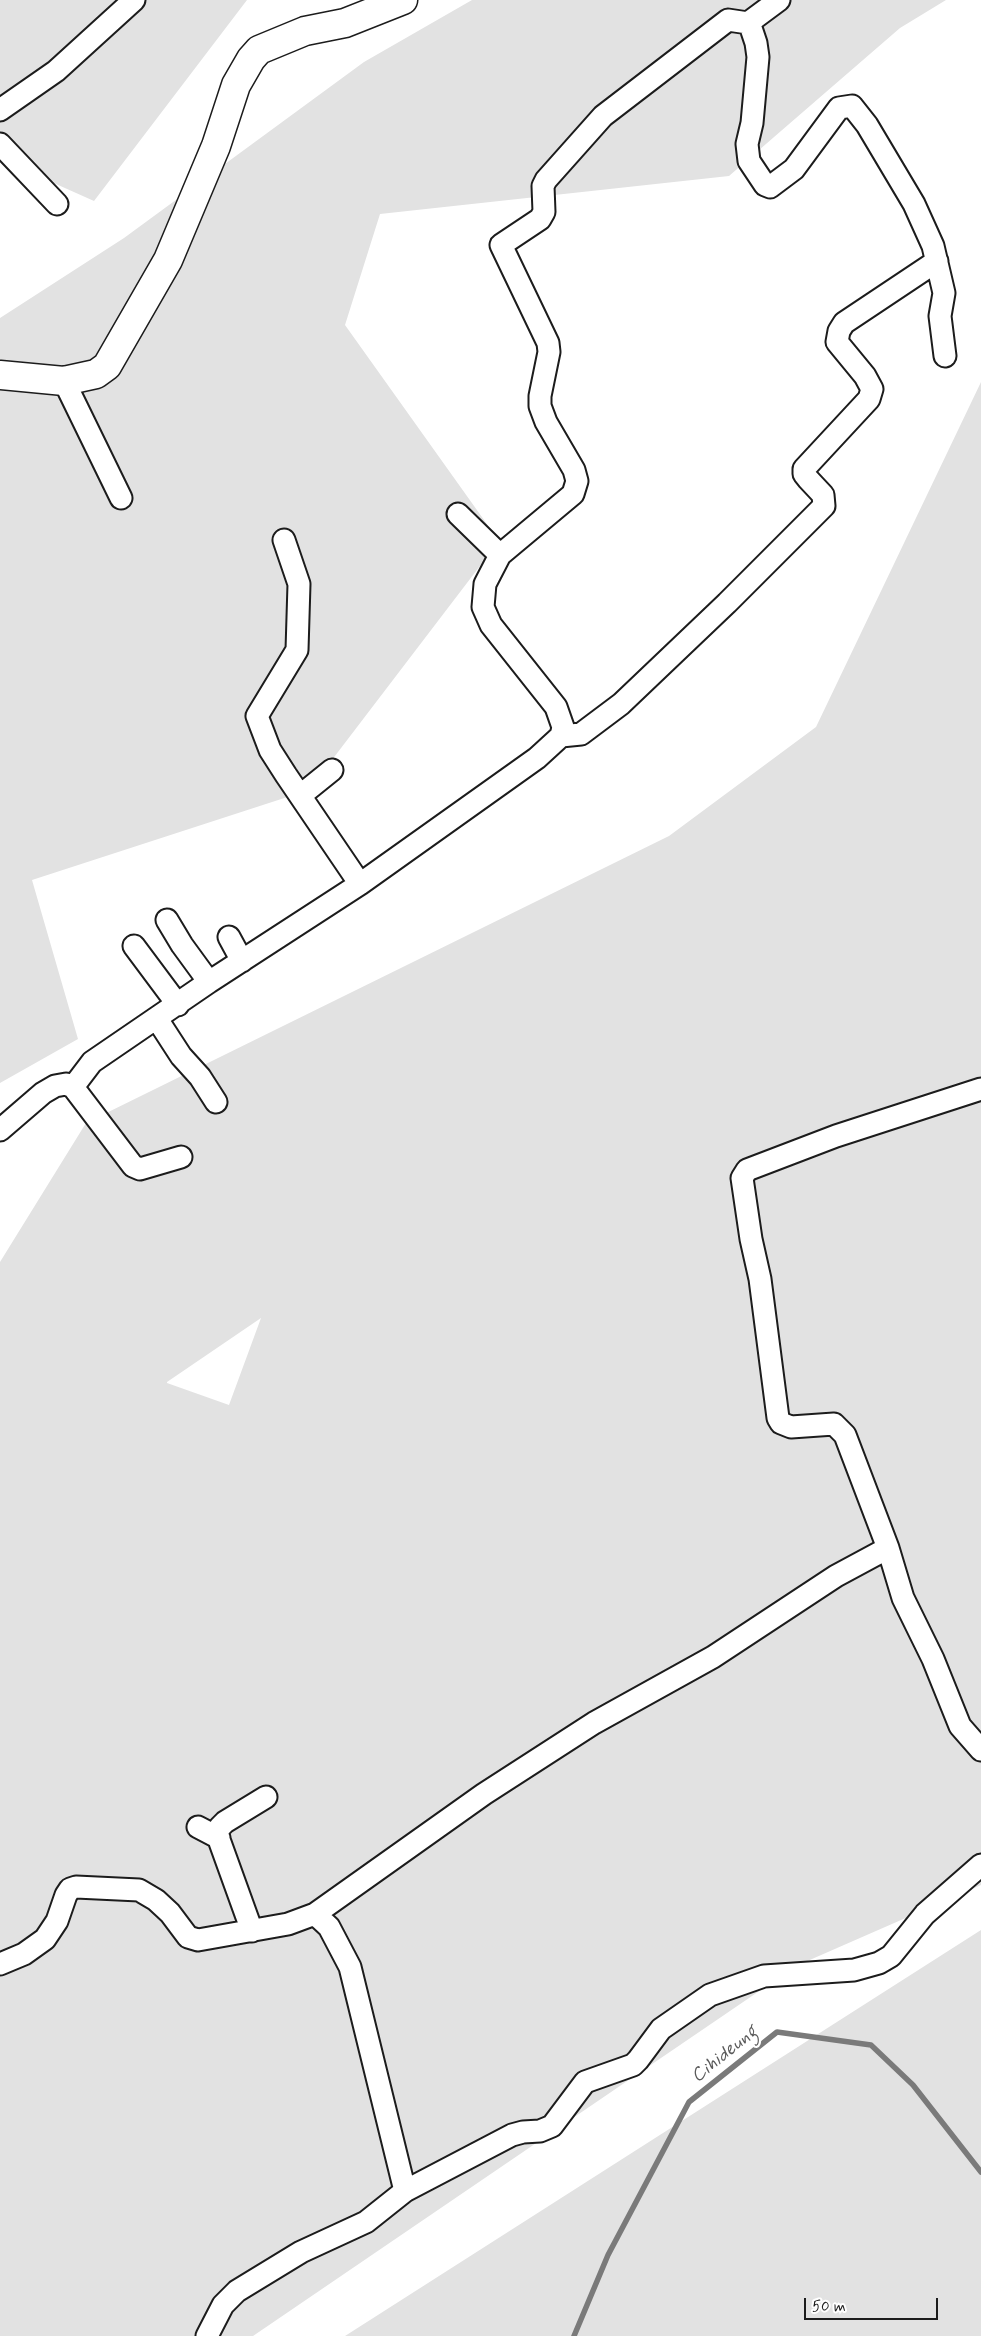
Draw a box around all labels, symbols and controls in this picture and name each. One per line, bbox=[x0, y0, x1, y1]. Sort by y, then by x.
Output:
water label: Cihideung bbox=[687, 2021, 763, 2089]
scale bar bbox=[806, 2288, 940, 2320]
text: 50 m bbox=[812, 2297, 846, 2317]

